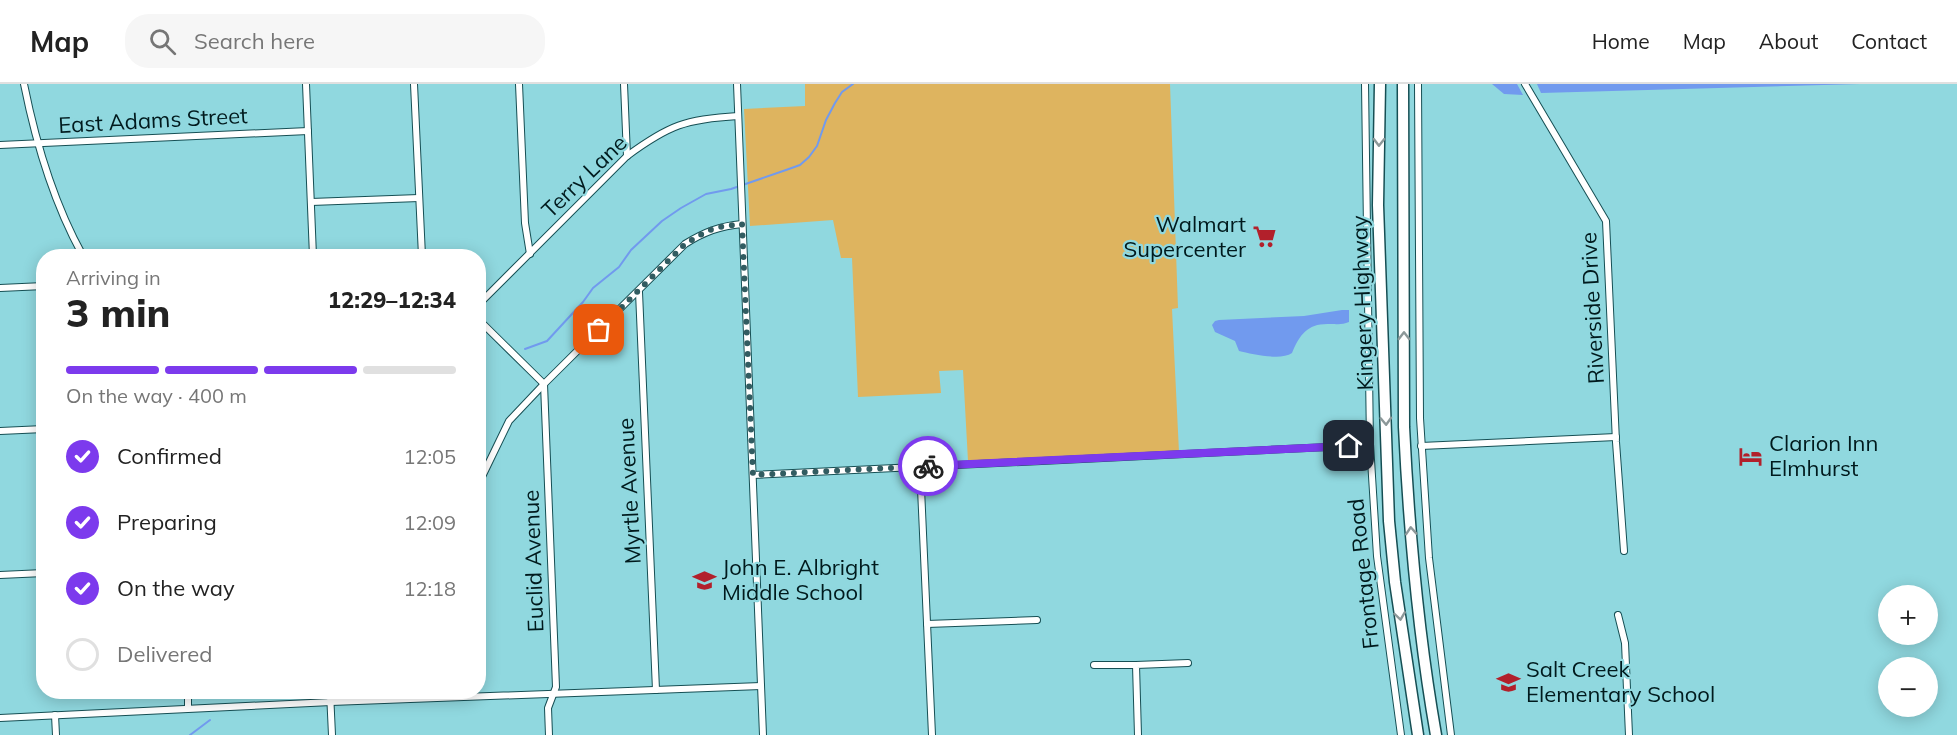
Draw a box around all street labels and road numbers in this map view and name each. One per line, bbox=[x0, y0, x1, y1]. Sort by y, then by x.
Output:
street label: East Adams Street bbox=[58, 101, 249, 139]
street label: Terry Lane bbox=[536, 129, 632, 223]
street label: Kingery Highway bbox=[1345, 215, 1379, 391]
street label: Riverside Drive bbox=[1574, 231, 1610, 385]
street label: Myrtle Avenue bbox=[611, 417, 647, 565]
street label: Euclid Avenue bbox=[517, 489, 549, 633]
street label: Frontage Road bbox=[1341, 497, 1385, 651]

